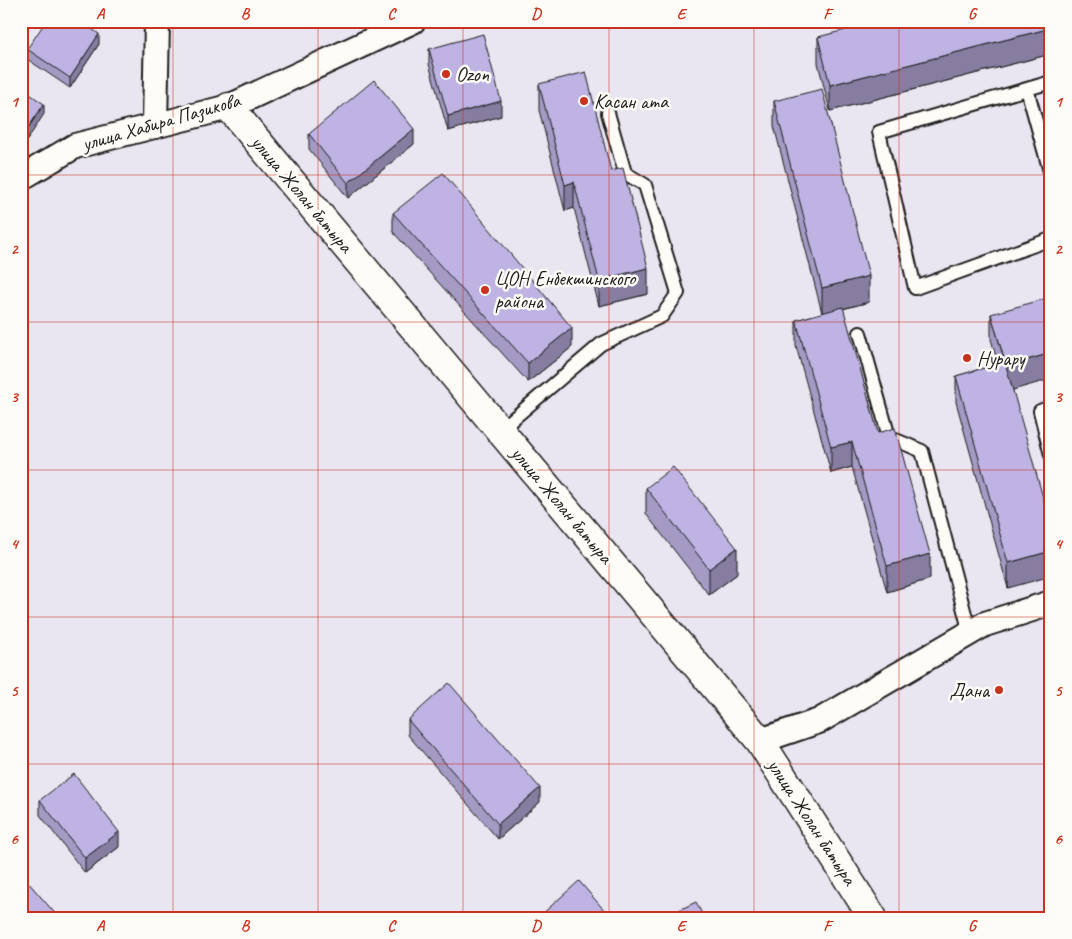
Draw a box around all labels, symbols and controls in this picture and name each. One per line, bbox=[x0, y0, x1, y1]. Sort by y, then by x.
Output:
text: A bbox=[96, 4, 106, 24]
text: B bbox=[241, 4, 251, 24]
text: C bbox=[387, 4, 397, 24]
text: D bbox=[531, 4, 542, 24]
text: E bbox=[677, 4, 688, 24]
text: F bbox=[823, 4, 834, 24]
text: G bbox=[968, 4, 978, 24]
place label: Ozon bbox=[456, 62, 490, 87]
marker: Ozon bbox=[440, 68, 452, 80]
street label: улица Хабира Пазикова bbox=[78, 87, 244, 157]
place label: Касан ата bbox=[594, 89, 669, 114]
text: 1 bbox=[10, 92, 19, 112]
text: 1 bbox=[1054, 92, 1063, 112]
marker: Касан ата bbox=[578, 95, 590, 107]
street label: улица Жолан батыра bbox=[245, 129, 359, 259]
text: 2 bbox=[10, 239, 19, 259]
text: 2 bbox=[1054, 239, 1063, 259]
place label: ЦОН Енбекшинского района bbox=[495, 266, 636, 314]
marker: ЦОН Енбекшинского района bbox=[479, 284, 491, 296]
place label: Нурару bbox=[977, 346, 1027, 371]
marker: Нурару bbox=[961, 352, 973, 364]
text: 3 bbox=[10, 387, 19, 407]
text: 3 bbox=[1054, 387, 1063, 407]
street label: улица Жолан батыра bbox=[505, 440, 619, 570]
text: 4 bbox=[10, 534, 19, 554]
text: 4 bbox=[1054, 534, 1063, 554]
place label: Дана bbox=[950, 678, 991, 703]
text: 5 bbox=[11, 681, 20, 701]
text: 5 bbox=[1055, 681, 1064, 701]
marker: Дана bbox=[993, 684, 1005, 696]
street label: улица Жолан батыра bbox=[761, 753, 863, 891]
text: 6 bbox=[10, 829, 19, 849]
text: 6 bbox=[1054, 829, 1063, 849]
text: A bbox=[96, 916, 106, 936]
text: B bbox=[241, 916, 251, 936]
text: C bbox=[387, 916, 397, 936]
text: D bbox=[531, 916, 542, 936]
text: E bbox=[677, 916, 688, 936]
text: F bbox=[823, 916, 834, 936]
text: G bbox=[968, 916, 978, 936]

